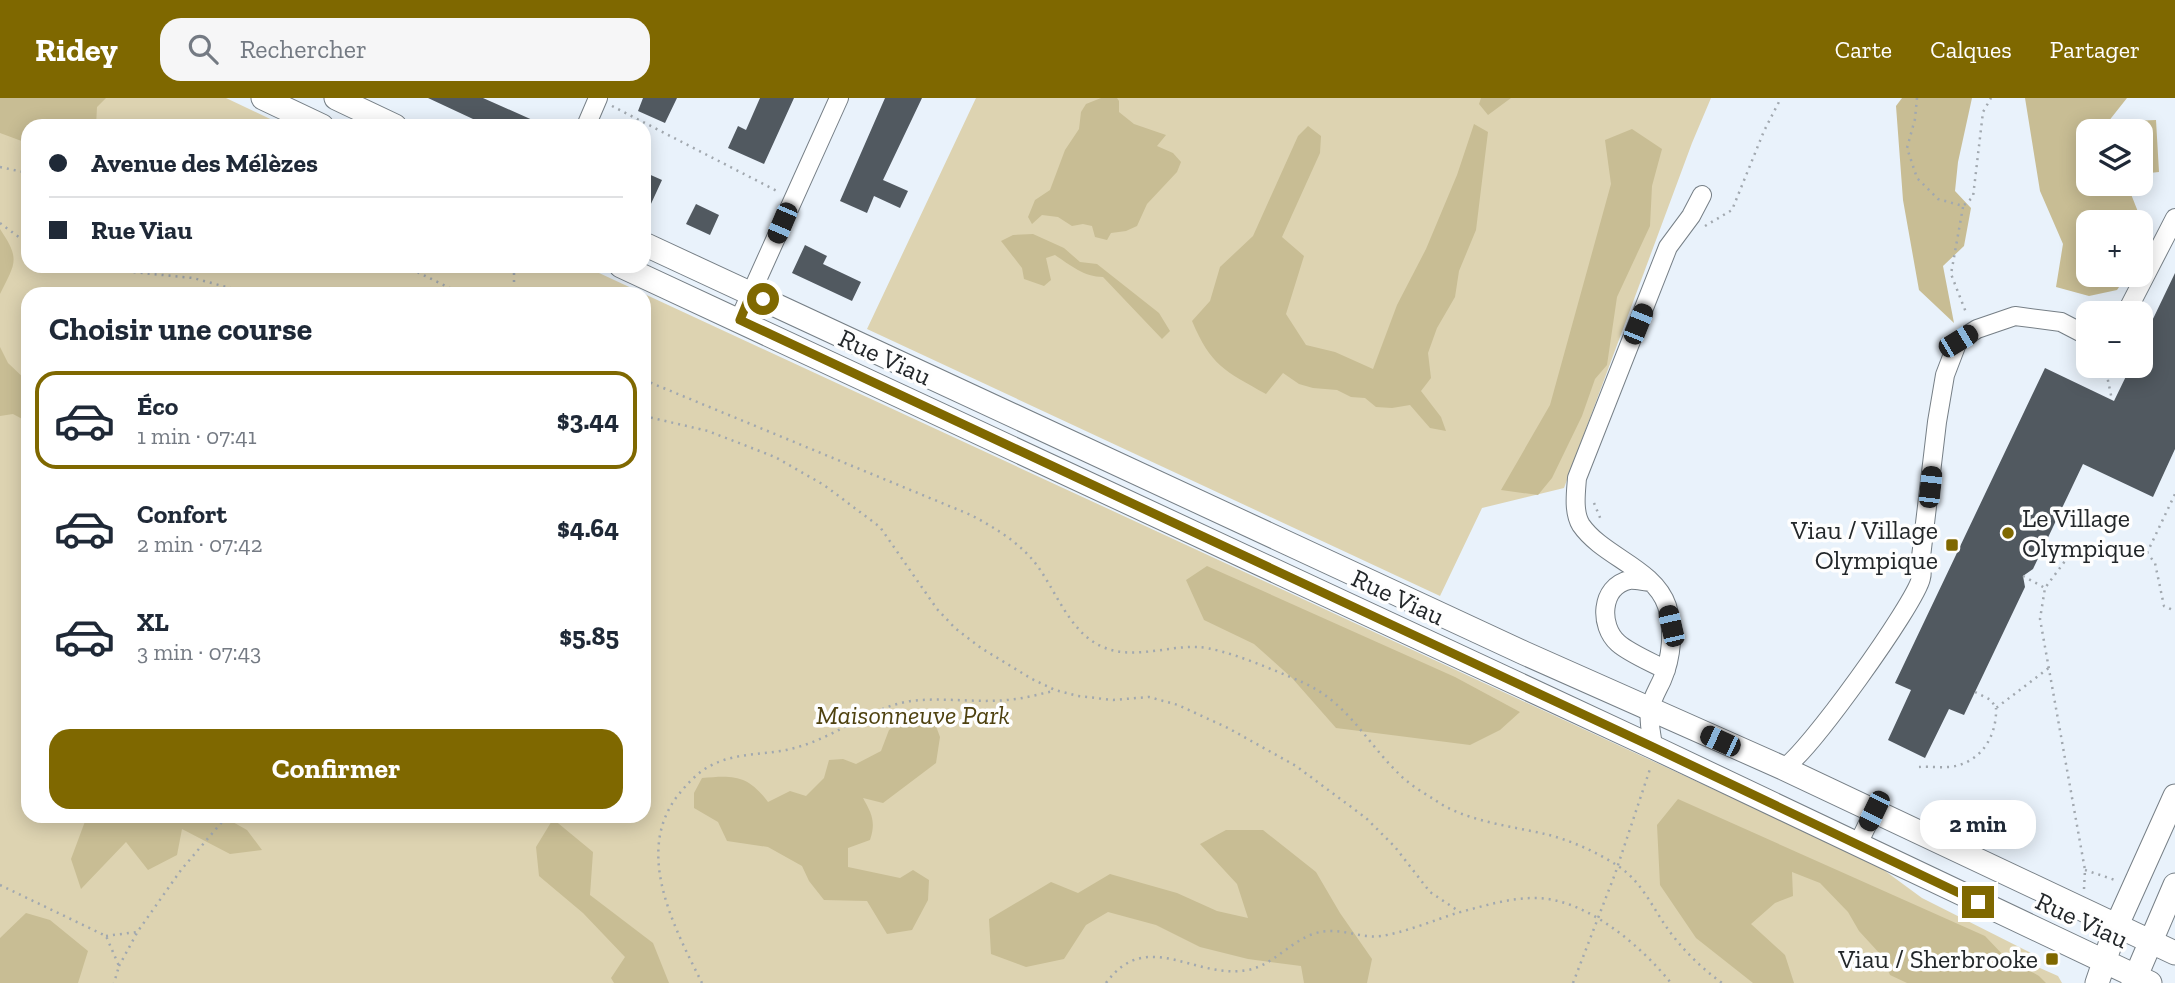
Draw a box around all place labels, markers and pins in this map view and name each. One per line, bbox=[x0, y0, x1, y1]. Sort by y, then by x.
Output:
place label: Le Village Olympique bbox=[2022, 502, 2145, 564]
place label: Viau / Village Olympique bbox=[1790, 514, 1938, 576]
marker: Le Village Olympique bbox=[2000, 525, 2016, 541]
marker: Viau / Village Olympique bbox=[1944, 537, 1960, 553]
place label: Viau / Sherbrooke bbox=[1837, 943, 2038, 975]
marker: Viau / Sherbrooke bbox=[2044, 951, 2060, 967]

